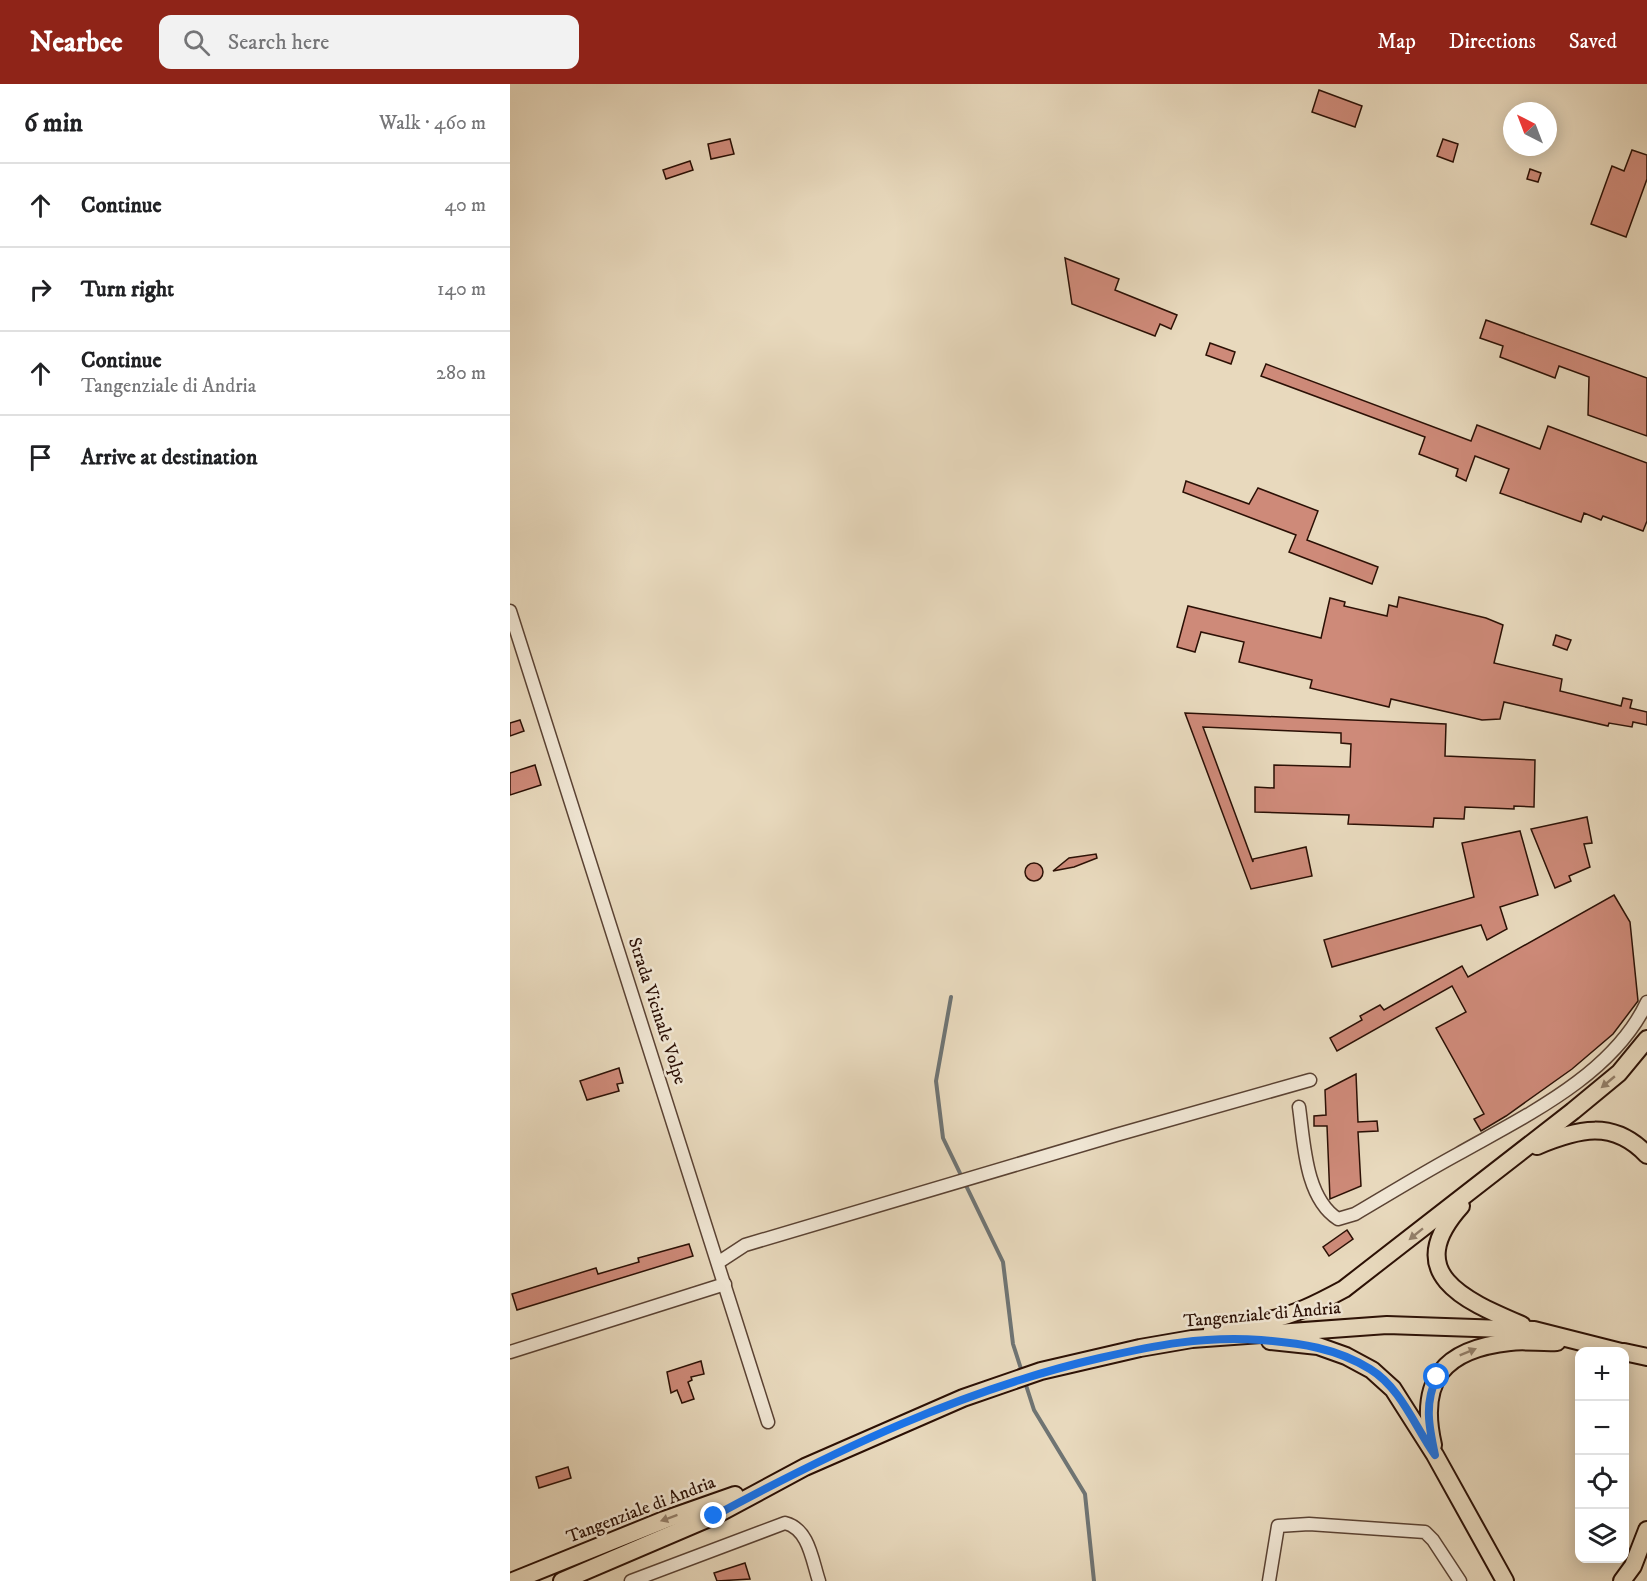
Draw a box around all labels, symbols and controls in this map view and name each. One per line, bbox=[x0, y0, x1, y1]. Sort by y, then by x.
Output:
search box bbox=[159, 15, 579, 69]
text: Nearbee bbox=[30, 25, 123, 60]
icon: search bbox=[180, 26, 213, 59]
text: Search here bbox=[228, 29, 329, 56]
text: Map bbox=[1377, 29, 1416, 55]
text: Directions bbox=[1449, 29, 1536, 55]
text: Saved bbox=[1569, 29, 1617, 55]
north arrow bbox=[1503, 102, 1557, 156]
text: 6 min bbox=[24, 107, 83, 140]
text: Walk · 460 m bbox=[379, 111, 486, 136]
icon: ahead bbox=[24, 189, 57, 222]
text: Continue bbox=[81, 192, 162, 219]
text: 40 m bbox=[444, 193, 486, 218]
icon: right bbox=[24, 273, 57, 306]
text: Turn right bbox=[81, 276, 174, 303]
text: 140 m bbox=[437, 277, 486, 302]
text: Continue bbox=[81, 347, 162, 374]
icon: ahead bbox=[24, 357, 57, 390]
text: 280 m bbox=[436, 361, 486, 386]
text: Tangenziale di Andria bbox=[81, 374, 256, 399]
icon: arrive bbox=[24, 441, 57, 474]
text: Arrive at destination bbox=[81, 444, 258, 471]
street label: Strada Vicinale Volpe bbox=[623, 935, 691, 1087]
one-way arrow bbox=[1600, 1075, 1615, 1088]
one-way arrow bbox=[1408, 1227, 1424, 1240]
street label: Tangenziale di Andria bbox=[1182, 1297, 1342, 1333]
one-way arrow bbox=[1459, 1347, 1477, 1356]
map controls bbox=[1575, 1347, 1629, 1563]
button: + bbox=[1575, 1347, 1629, 1401]
route start bbox=[1423, 1363, 1449, 1389]
button: − bbox=[1575, 1401, 1629, 1455]
button: locate bbox=[1575, 1455, 1629, 1509]
street label: Tangenziale di Andria bbox=[563, 1471, 719, 1549]
route end bbox=[700, 1502, 726, 1528]
button: layers bbox=[1575, 1509, 1629, 1563]
one-way arrow bbox=[660, 1514, 678, 1524]

